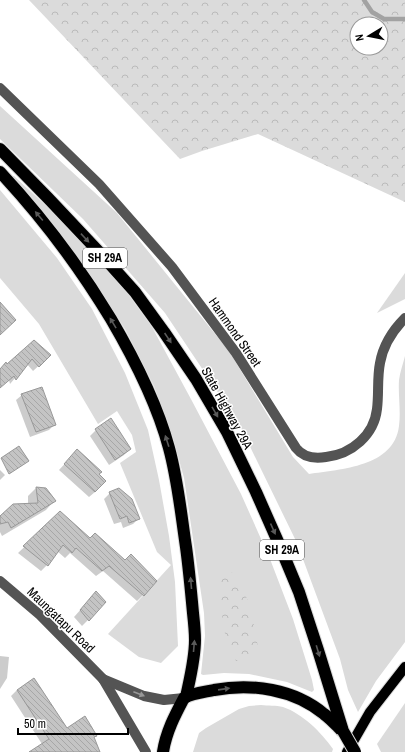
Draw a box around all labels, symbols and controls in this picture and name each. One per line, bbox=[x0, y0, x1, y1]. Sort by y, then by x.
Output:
north arrow bbox=[349, 16, 389, 56]
text: N bbox=[352, 33, 367, 42]
one-way arrow bbox=[34, 211, 43, 222]
one-way arrow bbox=[81, 233, 90, 243]
road number: SH 29A bbox=[83, 248, 127, 268]
street label: Hammond Street bbox=[205, 294, 265, 370]
one-way arrow bbox=[109, 318, 117, 328]
one-way arrow bbox=[164, 333, 172, 343]
street label: State Highway 29A bbox=[197, 364, 257, 453]
one-way arrow bbox=[212, 406, 219, 418]
one-way arrow bbox=[164, 434, 170, 446]
one-way arrow bbox=[269, 523, 276, 535]
road number: SH 29A bbox=[260, 540, 304, 560]
one-way arrow bbox=[187, 577, 194, 589]
street label: Maungatapu Road bbox=[24, 583, 99, 657]
one-way arrow bbox=[191, 639, 198, 652]
one-way arrow bbox=[315, 645, 321, 657]
one-way arrow bbox=[218, 686, 230, 692]
one-way arrow bbox=[134, 691, 146, 697]
scale bar bbox=[18, 710, 128, 736]
text: 50 m bbox=[24, 716, 46, 732]

